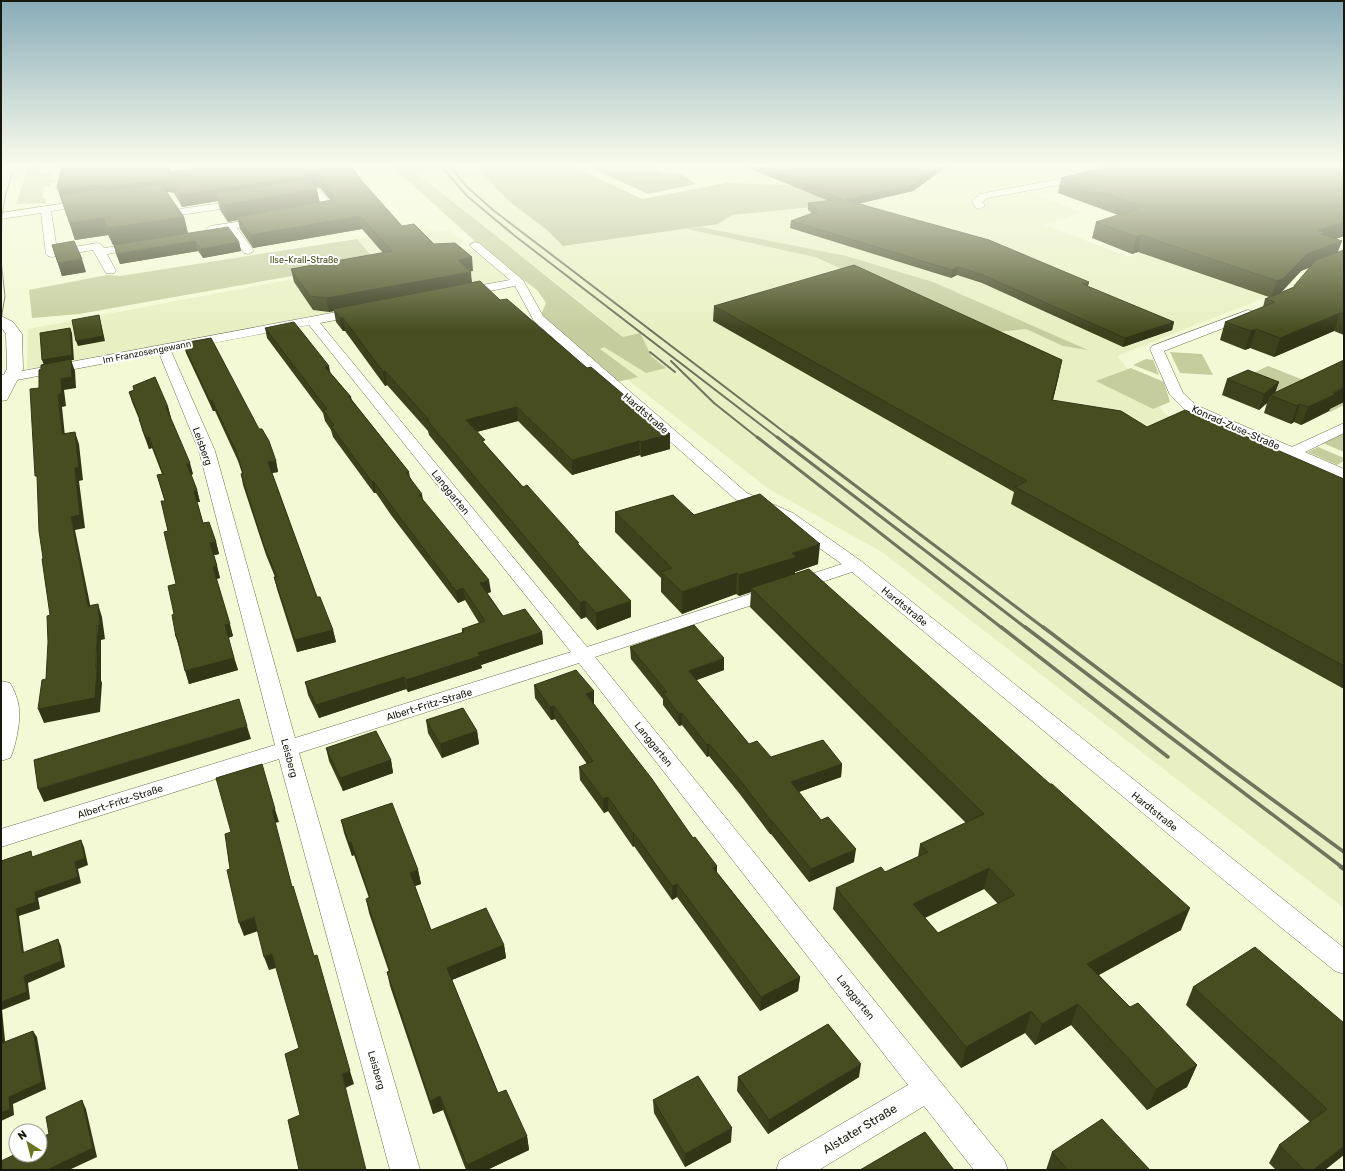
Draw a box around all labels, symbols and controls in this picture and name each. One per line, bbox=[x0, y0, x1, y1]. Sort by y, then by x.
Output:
park label: Ilse-Krall-Straße bbox=[270, 255, 338, 265]
street label: Im Franzosengewann bbox=[102, 339, 192, 365]
street label: Hardtstraße bbox=[620, 391, 671, 437]
street label: Konrad-Zuse-Straße bbox=[1190, 403, 1282, 453]
street label: Leisberg bbox=[190, 426, 215, 467]
street label: Langgarten bbox=[429, 468, 472, 517]
street label: Hardtstraße bbox=[879, 585, 930, 629]
street label: Albert-Fritz-Straße bbox=[385, 686, 474, 724]
street label: Langgarten bbox=[632, 720, 675, 769]
street label: Leisberg bbox=[278, 737, 300, 779]
street label: Albert-Fritz-Straße bbox=[76, 782, 165, 821]
street label: Hardtstraße bbox=[1129, 790, 1180, 834]
street label: Langgarten bbox=[834, 973, 877, 1022]
street label: Leisberg bbox=[365, 1049, 387, 1091]
street label: Alstater Straße bbox=[820, 1101, 900, 1157]
north arrow bbox=[8, 1123, 48, 1163]
text: N bbox=[15, 1128, 30, 1143]

